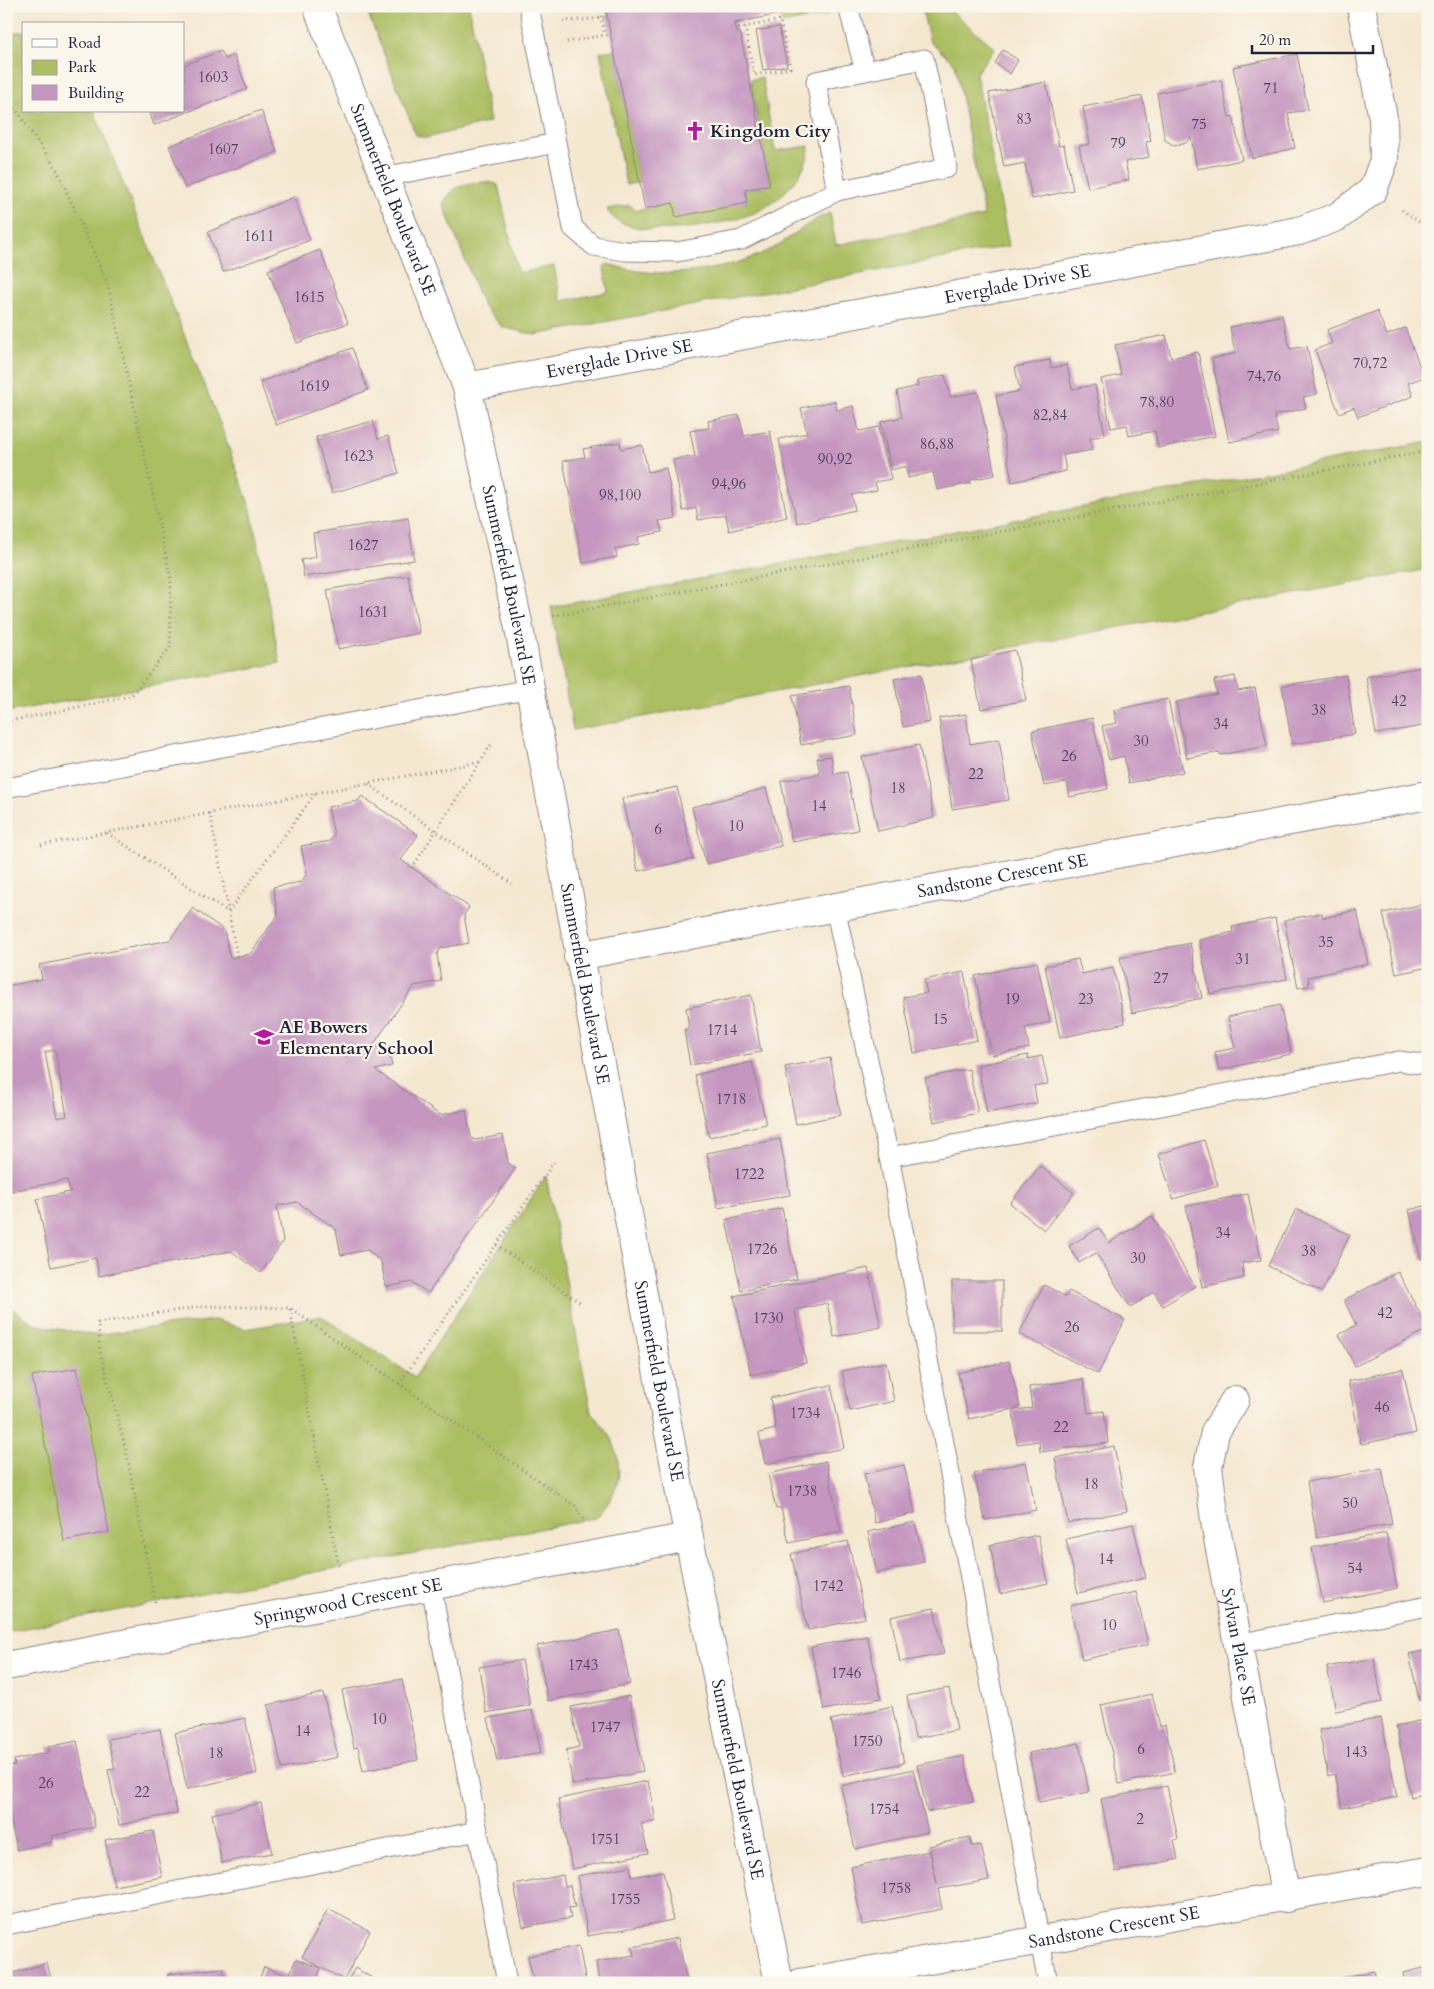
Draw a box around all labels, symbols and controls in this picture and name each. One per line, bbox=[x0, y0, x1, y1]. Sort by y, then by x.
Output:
legend bbox=[22, 22, 185, 112]
scale bar bbox=[1252, 22, 1373, 54]
text: 20 m bbox=[1259, 30, 1291, 50]
text: Road bbox=[68, 33, 101, 53]
text: Park bbox=[68, 57, 97, 77]
house number: 1603 bbox=[198, 67, 228, 87]
house number: 71 bbox=[1263, 78, 1279, 98]
text: Building bbox=[68, 83, 124, 103]
street label: Summerfield Boulevard SE bbox=[344, 100, 442, 299]
house number: 83 bbox=[1016, 109, 1032, 129]
house number: 75 bbox=[1191, 114, 1207, 134]
place label: Kingdom City bbox=[710, 119, 832, 144]
church icon: Kingdom City bbox=[684, 120, 706, 142]
house number: 79 bbox=[1110, 133, 1126, 153]
house number: 1607 bbox=[208, 139, 239, 159]
house number: 1611 bbox=[244, 226, 274, 246]
street label: Everglade Drive SE bbox=[942, 258, 1093, 310]
house number: 1615 bbox=[294, 287, 324, 307]
street label: Everglade Drive SE bbox=[544, 333, 695, 385]
house number: 70,72 bbox=[1353, 353, 1388, 373]
house number: 74,76 bbox=[1247, 366, 1282, 386]
house number: 1619 bbox=[299, 376, 330, 396]
house number: 78,80 bbox=[1140, 392, 1175, 412]
house number: 82,84 bbox=[1033, 405, 1068, 425]
house number: 86,88 bbox=[920, 434, 954, 454]
house number: 1623 bbox=[343, 446, 373, 466]
house number: 90,92 bbox=[818, 449, 853, 469]
house number: 94,96 bbox=[712, 474, 747, 494]
street label: Summerfield Boulevard SE bbox=[476, 483, 541, 688]
house number: 98,100 bbox=[599, 485, 641, 505]
house number: 1627 bbox=[348, 535, 379, 555]
house number: 1631 bbox=[358, 602, 388, 622]
house number: 42 bbox=[1391, 691, 1407, 711]
house number: 38 bbox=[1311, 700, 1327, 720]
house number: 34 bbox=[1213, 714, 1229, 734]
house number: 30 bbox=[1133, 731, 1149, 751]
house number: 26 bbox=[1061, 746, 1077, 766]
house number: 22 bbox=[968, 764, 984, 784]
house number: 18 bbox=[890, 778, 906, 798]
house number: 14 bbox=[811, 796, 827, 816]
house number: 10 bbox=[728, 816, 744, 836]
house number: 6 bbox=[654, 819, 662, 839]
street label: Sandstone Crescent SE bbox=[915, 848, 1090, 904]
street label: Summerfield Boulevard SE bbox=[554, 881, 616, 1087]
house number: 35 bbox=[1318, 932, 1334, 952]
house number: 31 bbox=[1235, 949, 1251, 969]
house number: 27 bbox=[1153, 968, 1169, 988]
house number: 19 bbox=[1004, 989, 1020, 1009]
house number: 23 bbox=[1078, 989, 1094, 1009]
house number: 15 bbox=[932, 1009, 948, 1029]
place label: AE Bowers Elementary School bbox=[279, 1015, 433, 1061]
house number: 1714 bbox=[707, 1020, 738, 1040]
school or university icon: AE Bowers Elementary School bbox=[253, 1026, 275, 1048]
house number: 1718 bbox=[716, 1089, 746, 1109]
house number: 1722 bbox=[734, 1164, 765, 1184]
house number: 34 bbox=[1215, 1223, 1231, 1243]
house number: 1726 bbox=[747, 1239, 778, 1259]
house number: 38 bbox=[1301, 1241, 1317, 1261]
house number: 30 bbox=[1130, 1248, 1146, 1268]
street label: Summerfield Boulevard SE bbox=[628, 1278, 690, 1484]
house number: 42 bbox=[1377, 1303, 1393, 1323]
house number: 1730 bbox=[753, 1308, 784, 1328]
house number: 26 bbox=[1064, 1317, 1080, 1337]
house number: 46 bbox=[1374, 1397, 1390, 1417]
house number: 1734 bbox=[790, 1403, 821, 1423]
house number: 22 bbox=[1053, 1417, 1069, 1437]
house number: 18 bbox=[1083, 1474, 1099, 1494]
house number: 1738 bbox=[787, 1481, 817, 1501]
house number: 50 bbox=[1342, 1493, 1358, 1513]
house number: 14 bbox=[1098, 1549, 1114, 1569]
house number: 54 bbox=[1347, 1558, 1363, 1578]
street label: Springwood Crescent SE bbox=[252, 1572, 444, 1632]
house number: 1742 bbox=[813, 1576, 844, 1596]
street label: Sylvan Place SE bbox=[1215, 1586, 1261, 1708]
house number: 10 bbox=[1101, 1615, 1117, 1635]
house number: 1743 bbox=[568, 1655, 598, 1675]
house number: 1746 bbox=[831, 1663, 862, 1683]
street label: Summerfield Boulevard SE bbox=[705, 1677, 770, 1882]
house number: 10 bbox=[371, 1709, 387, 1729]
house number: 1747 bbox=[590, 1717, 621, 1737]
house number: 14 bbox=[295, 1721, 311, 1741]
house number: 1750 bbox=[852, 1731, 883, 1751]
house number: 6 bbox=[1137, 1739, 1145, 1759]
house number: 143 bbox=[1344, 1742, 1368, 1762]
house number: 18 bbox=[208, 1743, 224, 1763]
house number: 26 bbox=[38, 1773, 54, 1793]
house number: 22 bbox=[134, 1782, 150, 1802]
house number: 1754 bbox=[869, 1799, 900, 1819]
house number: 2 bbox=[1136, 1809, 1144, 1829]
house number: 1751 bbox=[590, 1829, 620, 1849]
house number: 1758 bbox=[881, 1878, 911, 1898]
house number: 1755 bbox=[610, 1889, 640, 1909]
street label: Sandstone Crescent SE bbox=[1027, 1900, 1202, 1955]

